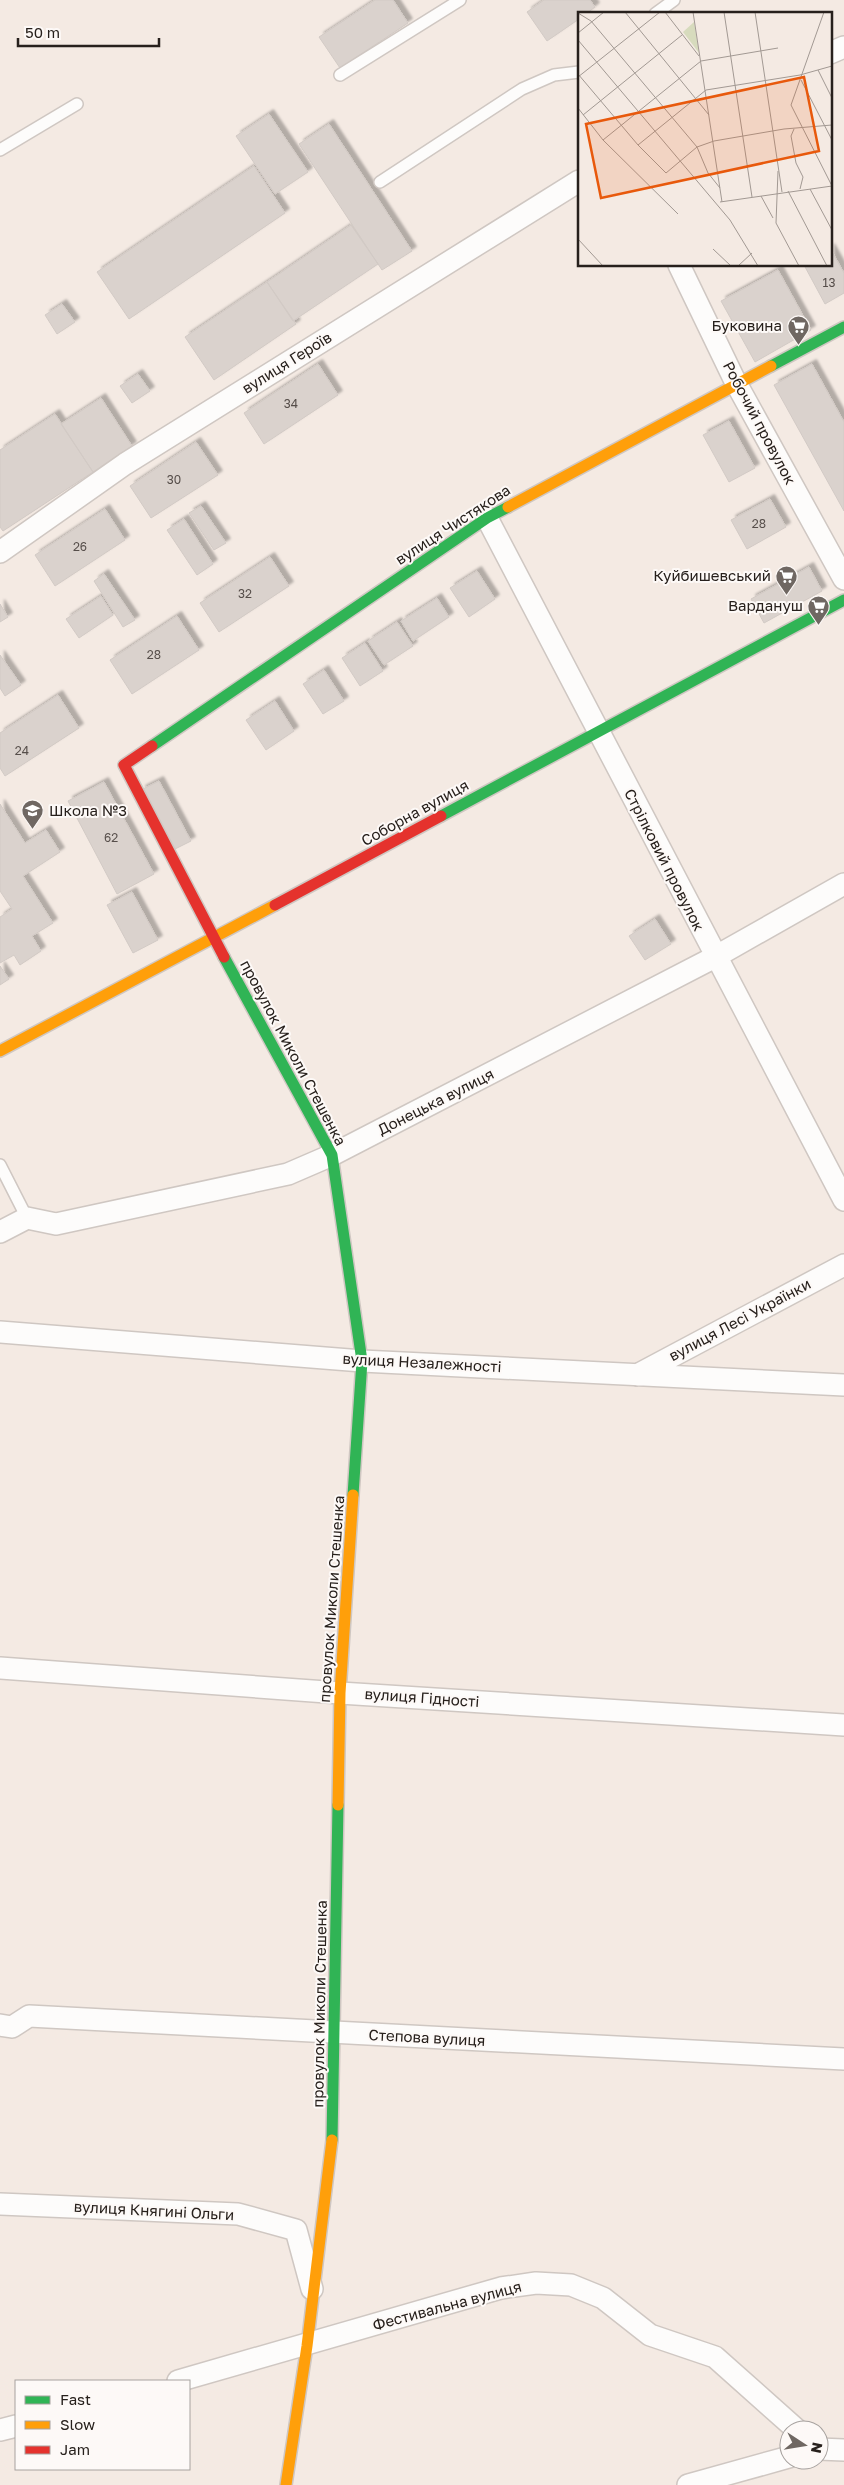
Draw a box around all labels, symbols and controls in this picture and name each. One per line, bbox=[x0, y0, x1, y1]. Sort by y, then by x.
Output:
inset map bbox=[578, 12, 832, 266]
scale bar bbox=[18, 15, 159, 47]
text: 50 m bbox=[25, 23, 60, 41]
house number: 13 bbox=[823, 275, 835, 290]
supermarket icon: Буковина bbox=[786, 314, 810, 345]
place label: Буковина bbox=[711, 316, 782, 334]
street label: вулиця Героїв bbox=[238, 327, 335, 397]
street label: Робочий провулок bbox=[720, 358, 800, 488]
house number: 34 bbox=[284, 396, 298, 411]
house number: 30 bbox=[167, 472, 181, 487]
street label: вулиця Чистякова bbox=[392, 480, 513, 568]
house number: 28 bbox=[752, 516, 766, 531]
house number: 26 bbox=[73, 539, 87, 554]
supermarket icon: Куйбишевський bbox=[775, 564, 799, 595]
place label: Куйбишевський bbox=[653, 566, 771, 584]
house number: 32 bbox=[238, 586, 252, 601]
supermarket icon: Вардануш bbox=[807, 594, 831, 625]
place label: Вардануш bbox=[728, 596, 803, 614]
house number: 28 bbox=[147, 647, 161, 662]
house number: 24 bbox=[15, 743, 29, 758]
street label: Соборна вулиця bbox=[358, 775, 471, 849]
street label: Стрілковий провулок bbox=[621, 785, 709, 934]
school or university icon: Школа №3 bbox=[21, 799, 45, 830]
place label: Школа №3 bbox=[49, 801, 127, 819]
house number: 62 bbox=[104, 830, 118, 845]
street label: провулок Миколи Стешенка bbox=[237, 957, 351, 1148]
street label: Донецька вулиця bbox=[375, 1064, 497, 1138]
street label: вулиця Лесі Українки bbox=[666, 1274, 814, 1364]
street label: вулиця Незалежності bbox=[342, 1349, 502, 1375]
street label: провулок Миколи Стешенка bbox=[315, 1495, 347, 1703]
street label: вулиця Гідності bbox=[364, 1684, 480, 1710]
street label: провулок Миколи Стешенка bbox=[308, 1900, 330, 2108]
street label: Степова вулиця bbox=[368, 2025, 486, 2049]
street label: вулиця Княгині Ольги bbox=[73, 2197, 235, 2223]
street label: Фестивальна вулиця bbox=[370, 2276, 523, 2334]
legend bbox=[15, 2380, 190, 2470]
text: Fast bbox=[60, 2390, 91, 2408]
text: Slow bbox=[60, 2415, 95, 2433]
north arrow bbox=[779, 2420, 829, 2470]
text: Jam bbox=[60, 2440, 90, 2458]
text: N bbox=[808, 2441, 827, 2455]

